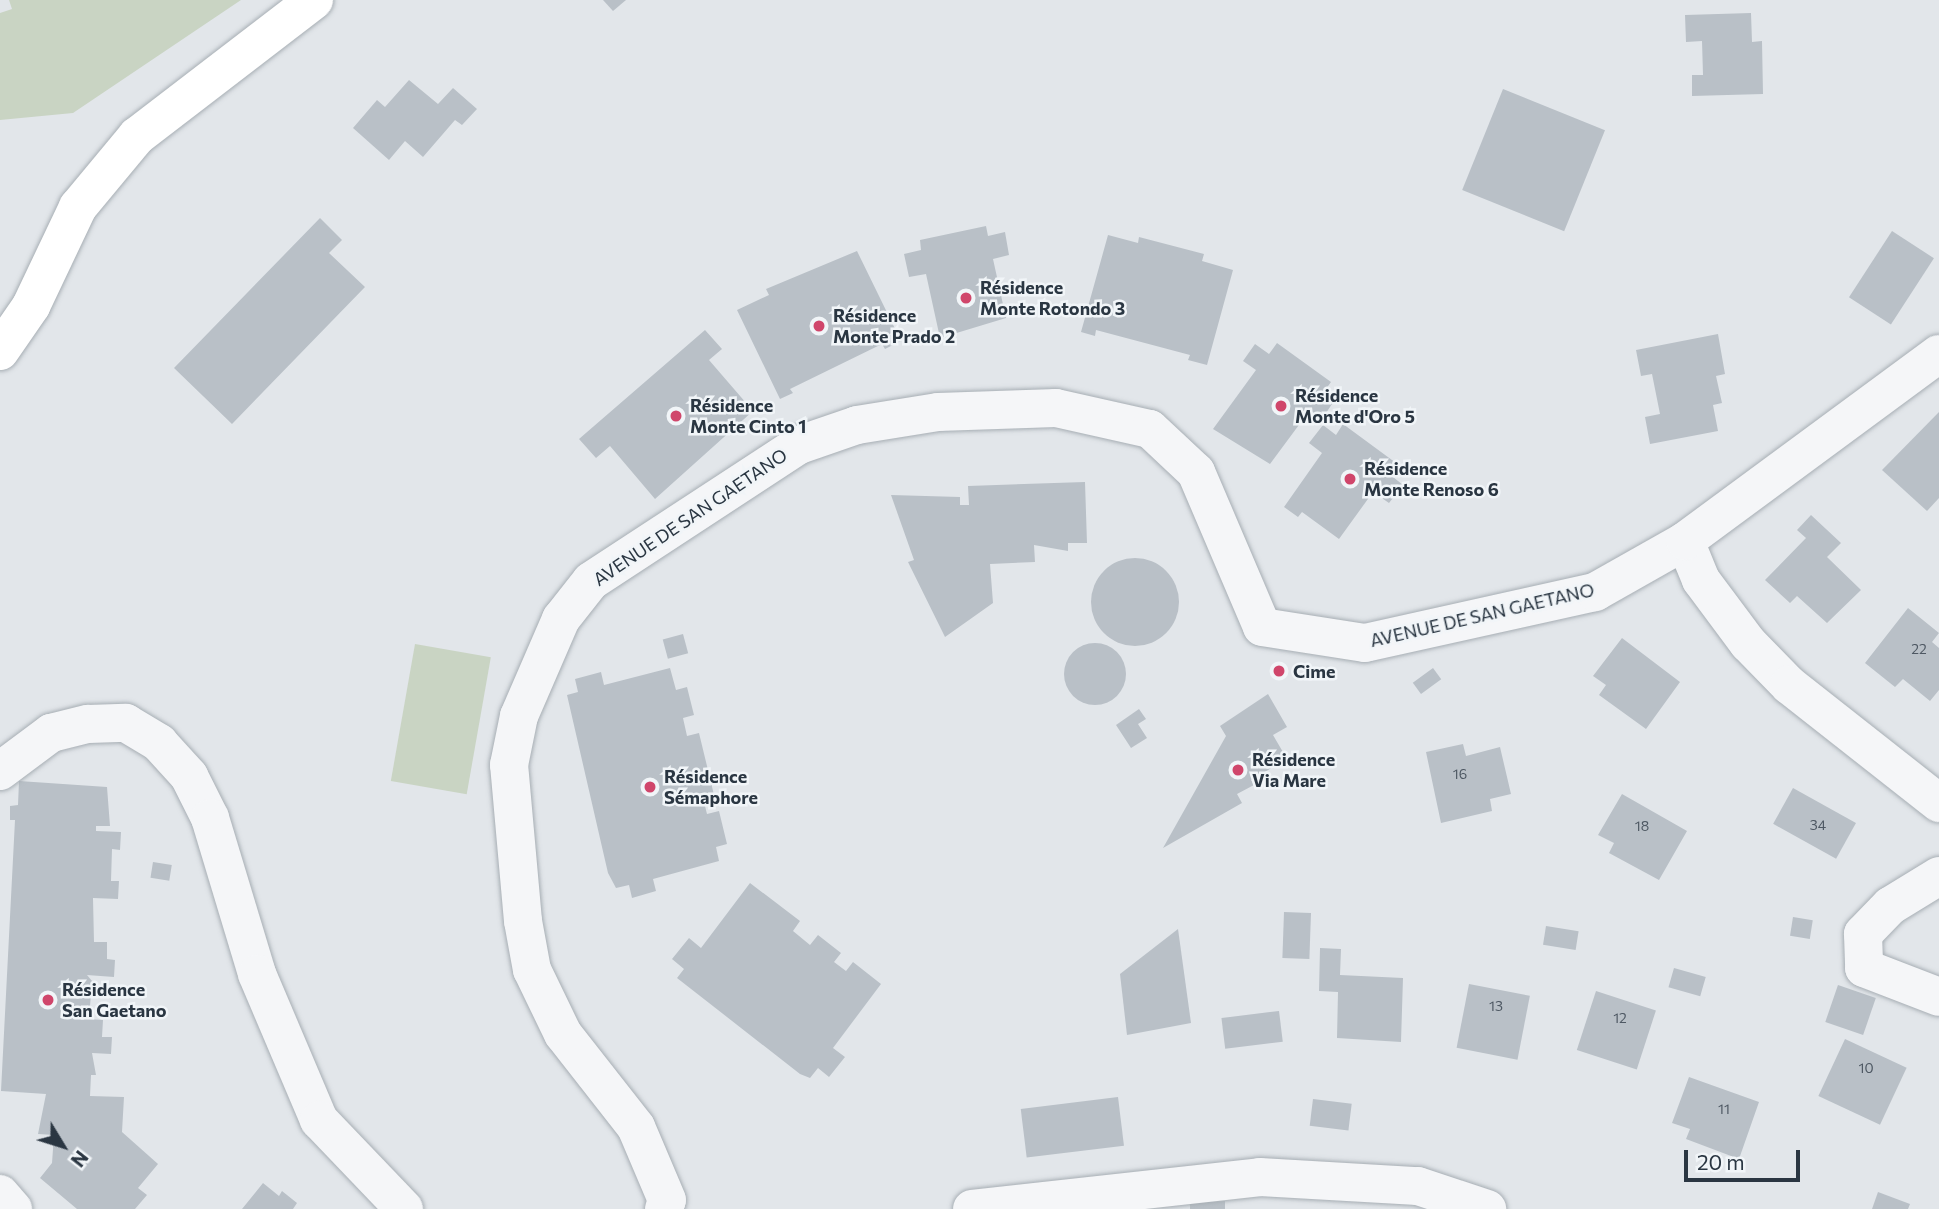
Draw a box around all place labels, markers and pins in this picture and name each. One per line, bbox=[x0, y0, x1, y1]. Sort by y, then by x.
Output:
place label: Résidence Monte Rotondo 3 bbox=[980, 277, 1125, 320]
marker: Résidence Monte Rotondo 3 bbox=[958, 290, 974, 306]
place label: Résidence Monte Prado 2 bbox=[833, 305, 955, 348]
marker: Résidence Monte Prado 2 bbox=[811, 318, 827, 334]
place label: Résidence Monte d'Oro 5 bbox=[1295, 385, 1415, 428]
place label: Résidence Monte Cinto 1 bbox=[690, 395, 806, 438]
marker: Résidence Monte d'Oro 5 bbox=[1273, 398, 1289, 414]
marker: Résidence Monte Cinto 1 bbox=[668, 408, 684, 424]
place label: Résidence Monte Renoso 6 bbox=[1364, 458, 1499, 500]
marker: Résidence Monte Renoso 6 bbox=[1342, 471, 1358, 487]
place label: Cime bbox=[1293, 660, 1335, 682]
marker: Cime bbox=[1271, 663, 1287, 679]
place label: Résidence Via Mare bbox=[1252, 749, 1335, 792]
marker: Résidence Via Mare bbox=[1230, 762, 1246, 778]
place label: Résidence Sémaphore bbox=[664, 766, 758, 808]
marker: Résidence Sémaphore bbox=[642, 779, 658, 795]
place label: Résidence San Gaetano bbox=[62, 979, 166, 1021]
marker: Résidence San Gaetano bbox=[40, 992, 56, 1008]

